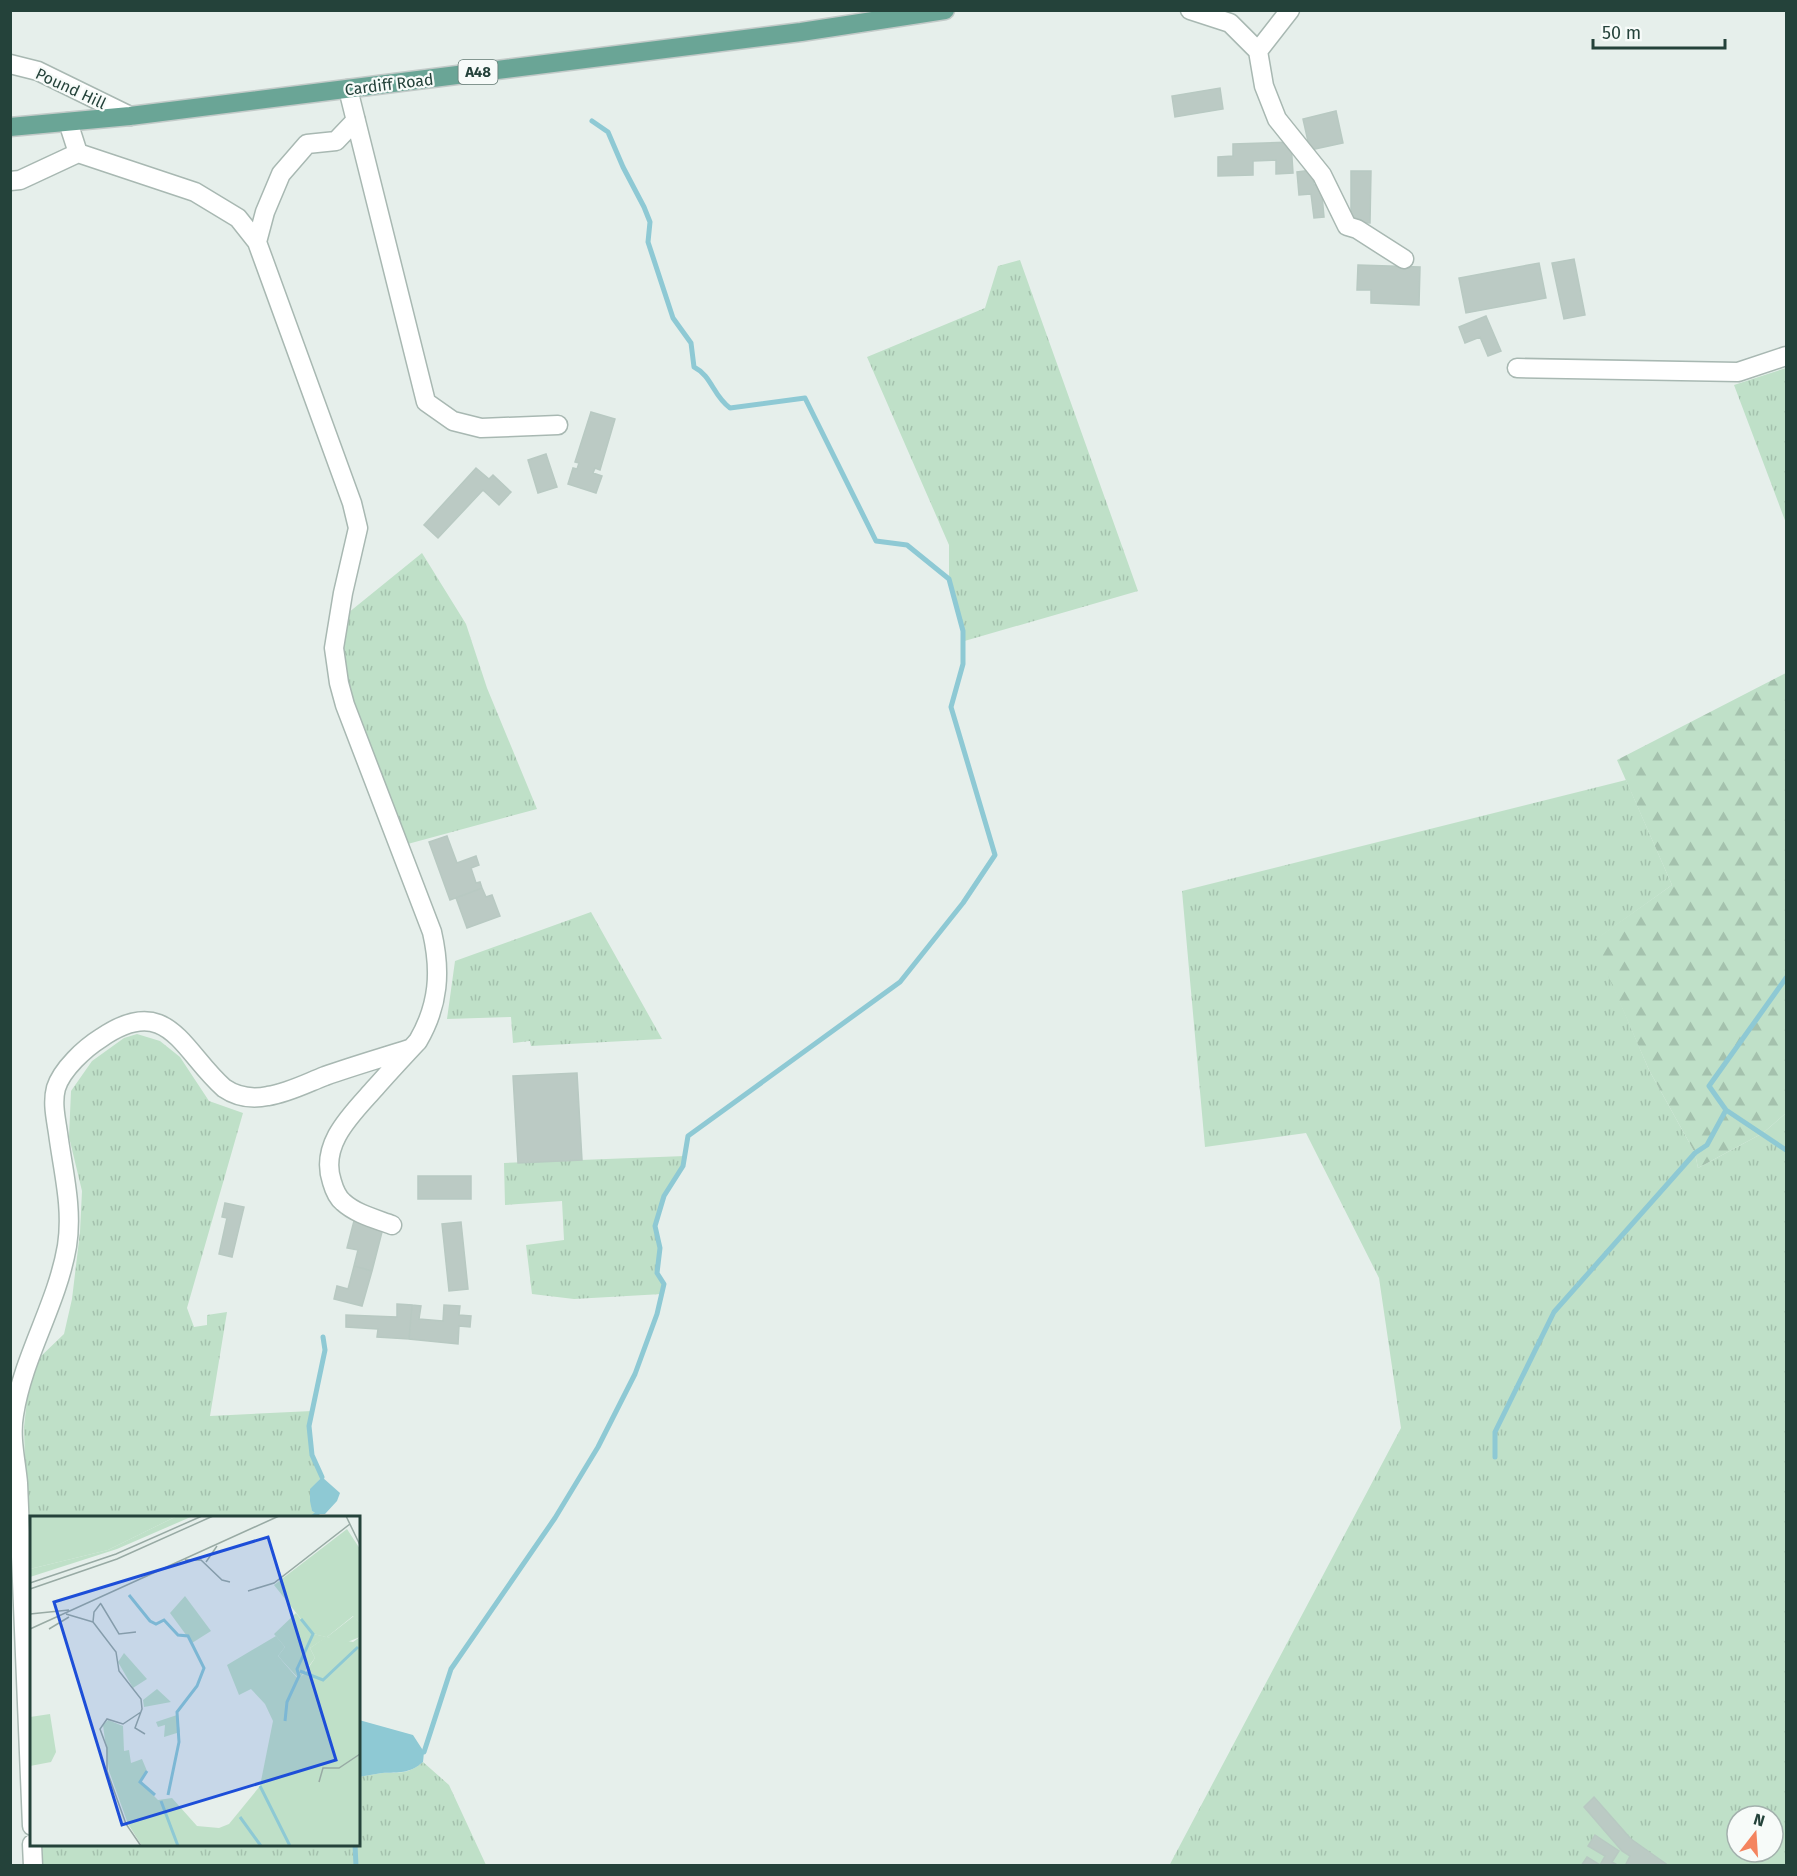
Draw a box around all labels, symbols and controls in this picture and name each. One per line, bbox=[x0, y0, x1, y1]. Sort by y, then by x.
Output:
scale bar bbox=[1593, 12, 1725, 50]
text: 50 m bbox=[1602, 22, 1641, 44]
road number: A48 bbox=[458, 60, 498, 84]
street label: Pound Hill bbox=[33, 64, 109, 113]
street label: Cardiff Road bbox=[344, 70, 434, 99]
inset map bbox=[30, 1516, 360, 1846]
north arrow bbox=[1725, 1804, 1785, 1864]
text: N bbox=[1751, 1809, 1767, 1831]

